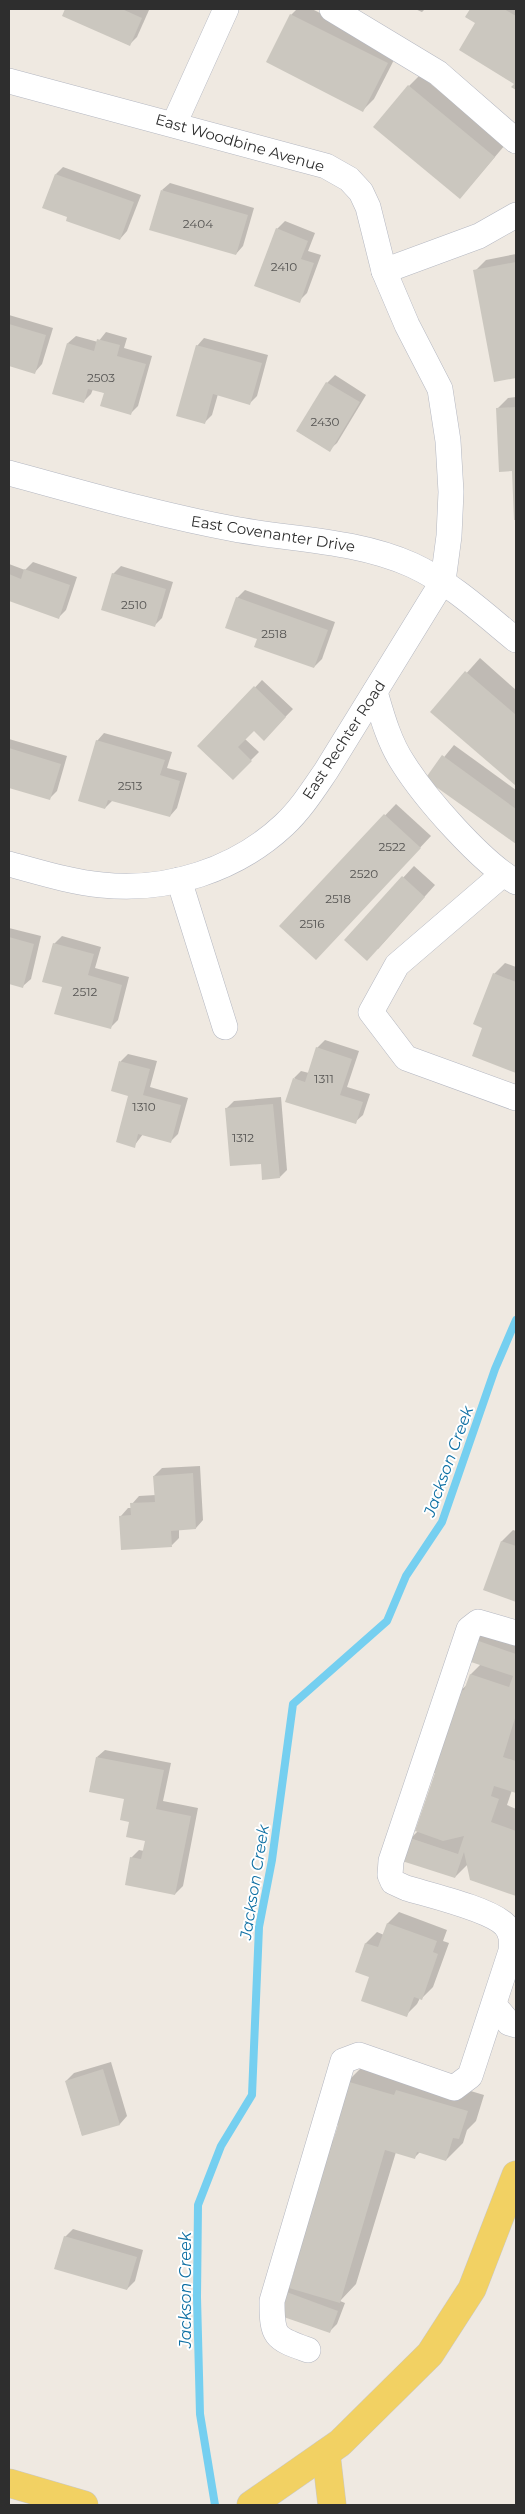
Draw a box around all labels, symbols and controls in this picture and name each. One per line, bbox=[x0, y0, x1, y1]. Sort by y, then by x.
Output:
street label: East Woodbine Avenue bbox=[153, 109, 327, 176]
house number: 2404 bbox=[183, 216, 213, 231]
house number: 2410 bbox=[271, 259, 297, 274]
house number: 2503 bbox=[87, 370, 115, 385]
house number: 2430 bbox=[310, 414, 340, 429]
street label: East Covenanter Drive bbox=[190, 511, 356, 556]
house number: 2510 bbox=[121, 597, 147, 612]
house number: 2518 bbox=[261, 626, 287, 641]
street label: East Rechter Road bbox=[298, 676, 389, 803]
house number: 2513 bbox=[118, 778, 143, 793]
house number: 2522 bbox=[378, 839, 406, 854]
house number: 2520 bbox=[350, 866, 378, 881]
house number: 2518 bbox=[325, 891, 351, 906]
house number: 2516 bbox=[299, 916, 325, 931]
house number: 2512 bbox=[73, 984, 98, 999]
house number: 1311 bbox=[314, 1071, 334, 1086]
house number: 1310 bbox=[132, 1099, 156, 1114]
house number: 1312 bbox=[232, 1130, 254, 1145]
water label: Jackson Creek bbox=[419, 1402, 478, 1520]
water label: Jackson Creek bbox=[236, 1822, 273, 1942]
water label: Jackson Creek bbox=[176, 2230, 195, 2349]

